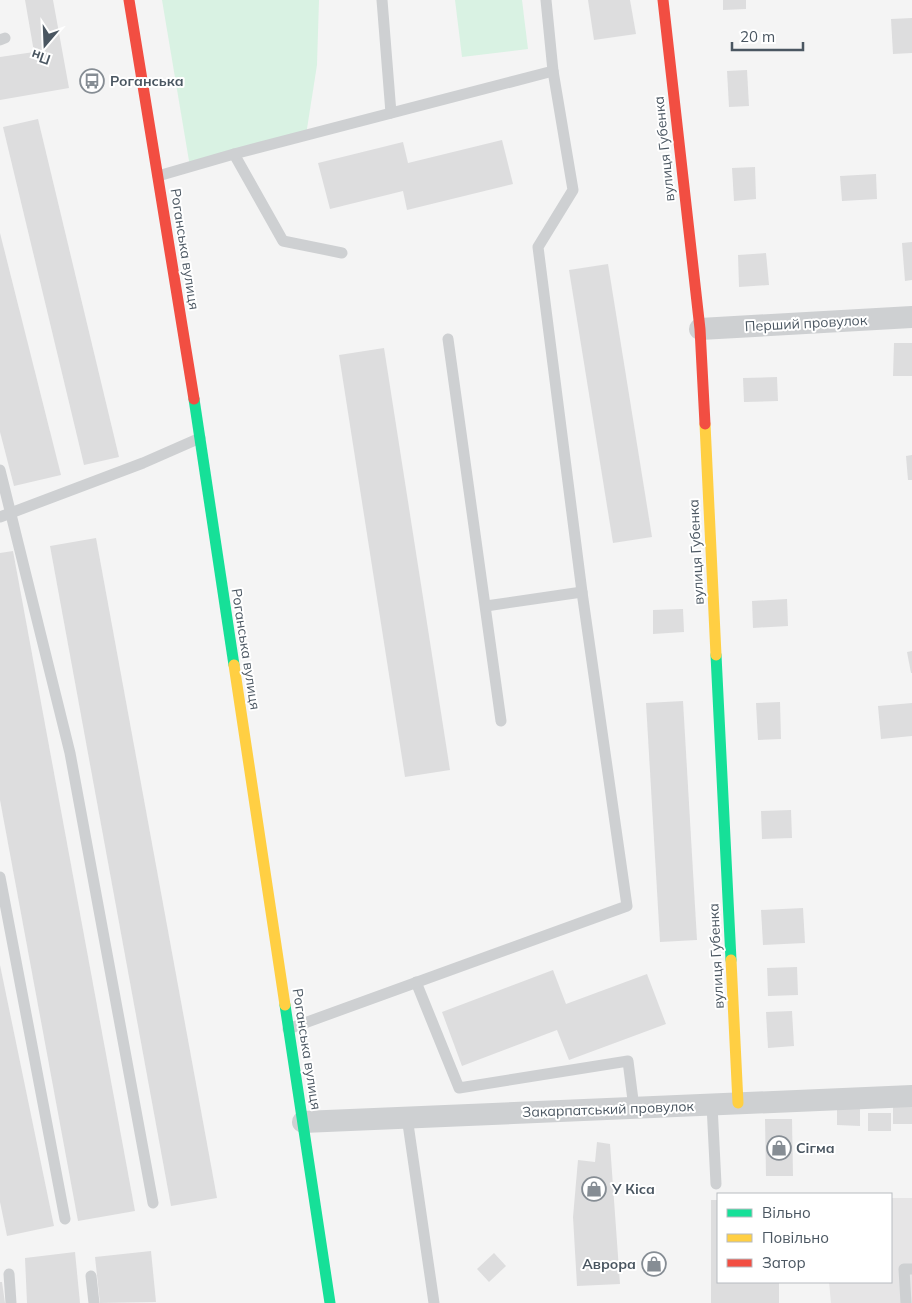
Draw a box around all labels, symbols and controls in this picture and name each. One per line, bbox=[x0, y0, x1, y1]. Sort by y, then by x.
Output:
north arrow bbox=[20, 20, 70, 70]
scale bar bbox=[732, 20, 803, 52]
text: 20 m bbox=[740, 27, 775, 46]
text: Пн bbox=[29, 46, 53, 69]
bus stop icon: Роганська bbox=[79, 68, 105, 94]
place label: Роганська bbox=[110, 72, 184, 90]
street label: вулиця Губенка bbox=[650, 95, 678, 203]
street label: Роганська вулиця bbox=[167, 187, 203, 311]
street label: Перший провулок bbox=[744, 311, 868, 335]
street label: вулиця Губенка bbox=[684, 499, 708, 605]
street label: Роганська вулиця bbox=[228, 587, 264, 711]
street label: вулиця Губенка bbox=[704, 903, 728, 1009]
street label: Роганська вулиця bbox=[289, 987, 325, 1111]
street label: Закарпатський провулок bbox=[522, 1097, 695, 1121]
shop icon: Сігма bbox=[766, 1135, 792, 1161]
place label: Сігма bbox=[796, 1139, 835, 1157]
shop icon: У Кіса bbox=[581, 1176, 607, 1202]
place label: У Кіса bbox=[611, 1180, 655, 1198]
legend bbox=[717, 1193, 892, 1283]
text: Вільно bbox=[762, 1203, 811, 1222]
text: Повільно bbox=[762, 1228, 829, 1247]
shop icon: Аврора bbox=[641, 1251, 667, 1277]
text: Затор bbox=[762, 1253, 806, 1272]
place label: Аврора bbox=[582, 1255, 636, 1273]

